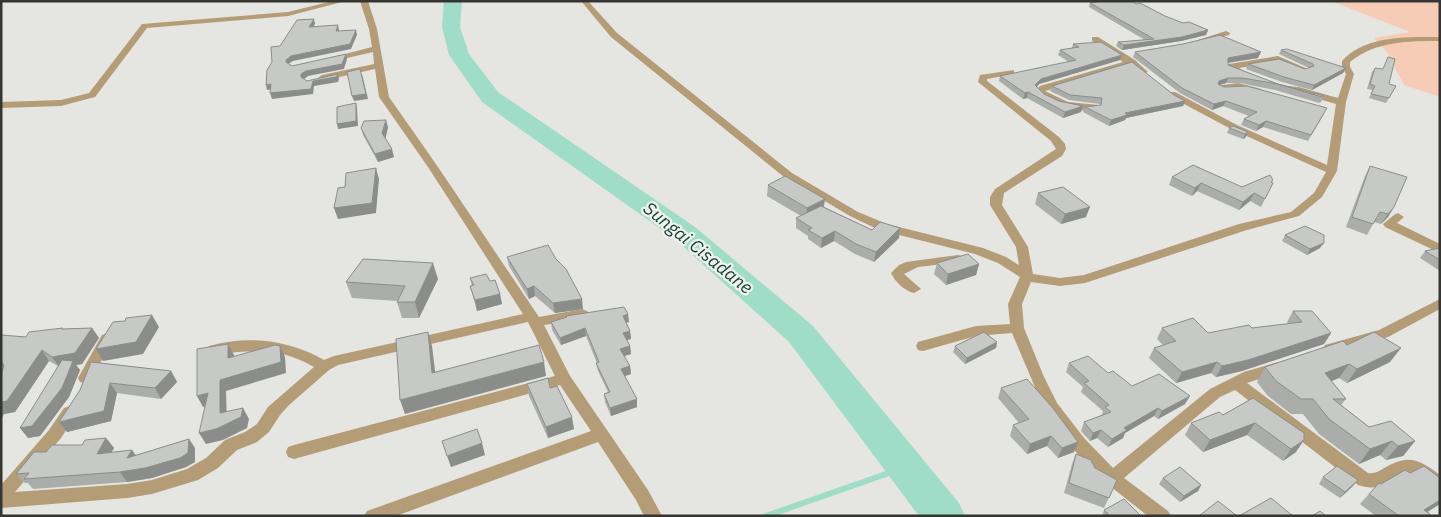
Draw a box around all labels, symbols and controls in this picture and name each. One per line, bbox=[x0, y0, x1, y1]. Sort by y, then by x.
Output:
water label: Sungai Cisadane bbox=[639, 196, 758, 299]

